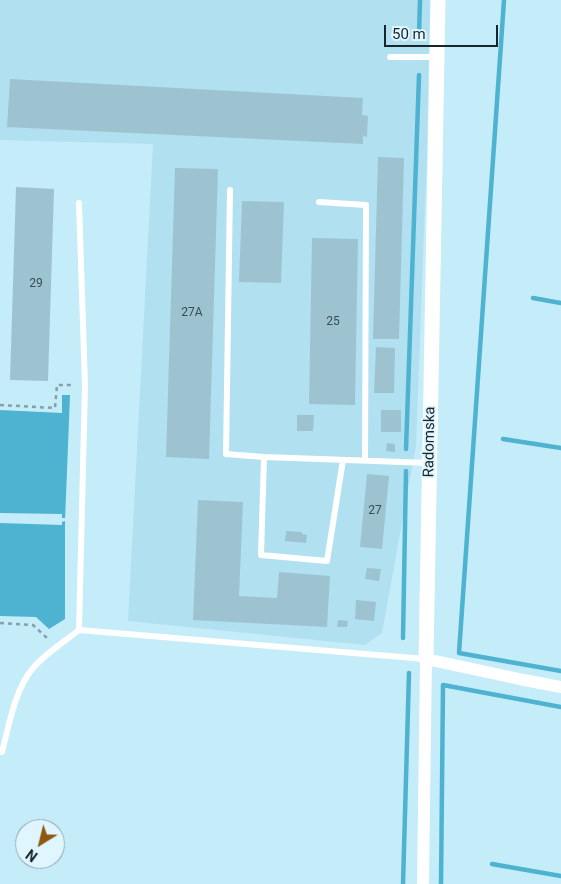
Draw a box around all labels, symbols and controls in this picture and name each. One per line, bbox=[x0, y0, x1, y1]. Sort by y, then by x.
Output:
scale bar bbox=[386, 15, 500, 47]
text: 50 m bbox=[392, 25, 426, 43]
house number: 29 bbox=[29, 277, 43, 291]
house number: 27A bbox=[181, 306, 203, 320]
house number: 25 bbox=[326, 315, 340, 329]
street label: Radomska bbox=[420, 406, 440, 478]
house number: 27 bbox=[368, 504, 382, 518]
north arrow bbox=[15, 819, 65, 869]
text: N bbox=[23, 846, 40, 865]

